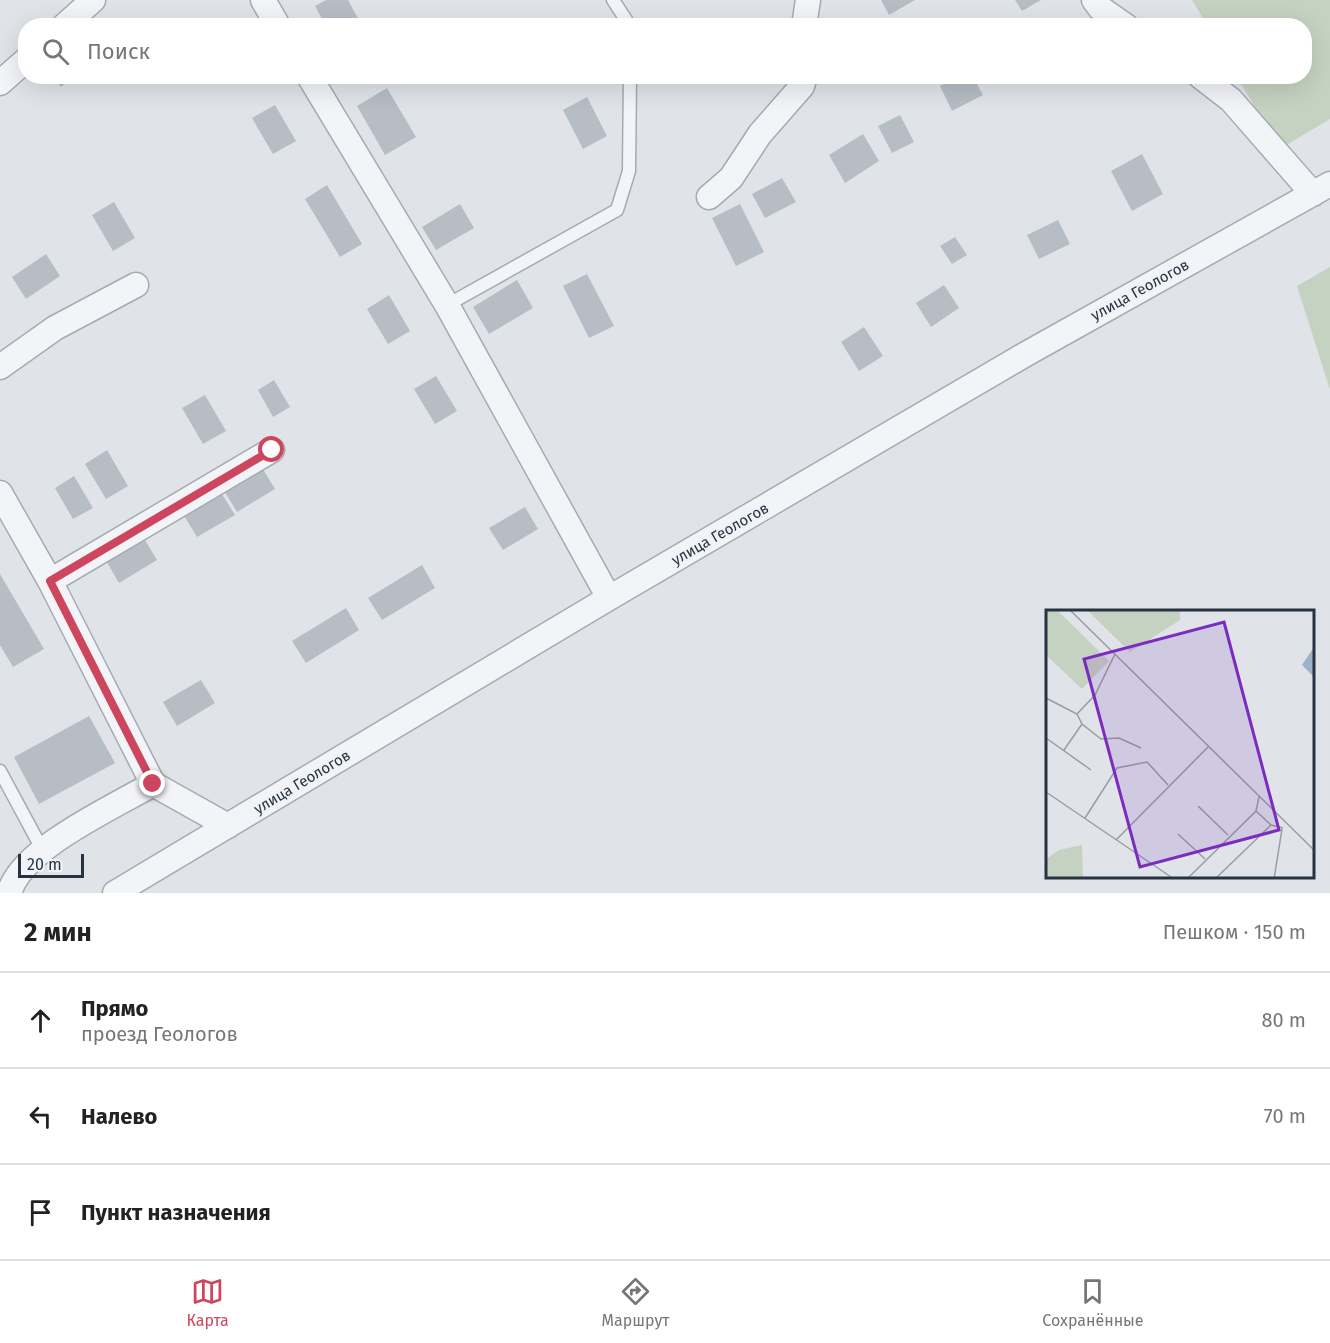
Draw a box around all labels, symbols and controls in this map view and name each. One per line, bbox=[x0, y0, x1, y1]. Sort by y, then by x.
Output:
search box bbox=[18, 18, 1312, 84]
icon: search bbox=[39, 35, 72, 68]
text: Поиск bbox=[87, 38, 150, 65]
street label: улица Геологов bbox=[1088, 256, 1192, 324]
route start bbox=[258, 436, 284, 462]
street label: улица Геологов bbox=[668, 499, 772, 569]
inset map bbox=[1046, 610, 1315, 878]
street label: улица Геологов bbox=[250, 746, 354, 818]
route end bbox=[139, 770, 165, 796]
scale bar bbox=[18, 851, 84, 878]
text: 20 m bbox=[27, 855, 62, 874]
text: 2 мин bbox=[24, 917, 92, 948]
text: Пешком · 150 m bbox=[1163, 920, 1306, 944]
text: Прямо bbox=[81, 995, 148, 1022]
icon: ahead bbox=[24, 1004, 57, 1037]
text: 80 m bbox=[1261, 1008, 1306, 1032]
text: проезд Геологов bbox=[81, 1022, 238, 1046]
icon: left bbox=[24, 1100, 57, 1133]
text: Налево bbox=[81, 1103, 157, 1130]
text: 70 m bbox=[1264, 1104, 1306, 1128]
icon: arrive bbox=[24, 1196, 57, 1229]
text: Пункт назначения bbox=[81, 1199, 271, 1226]
tab: Карта bbox=[186, 1275, 229, 1330]
tab: Маршрут bbox=[602, 1275, 670, 1330]
tab: Сохранённые bbox=[1042, 1275, 1144, 1330]

